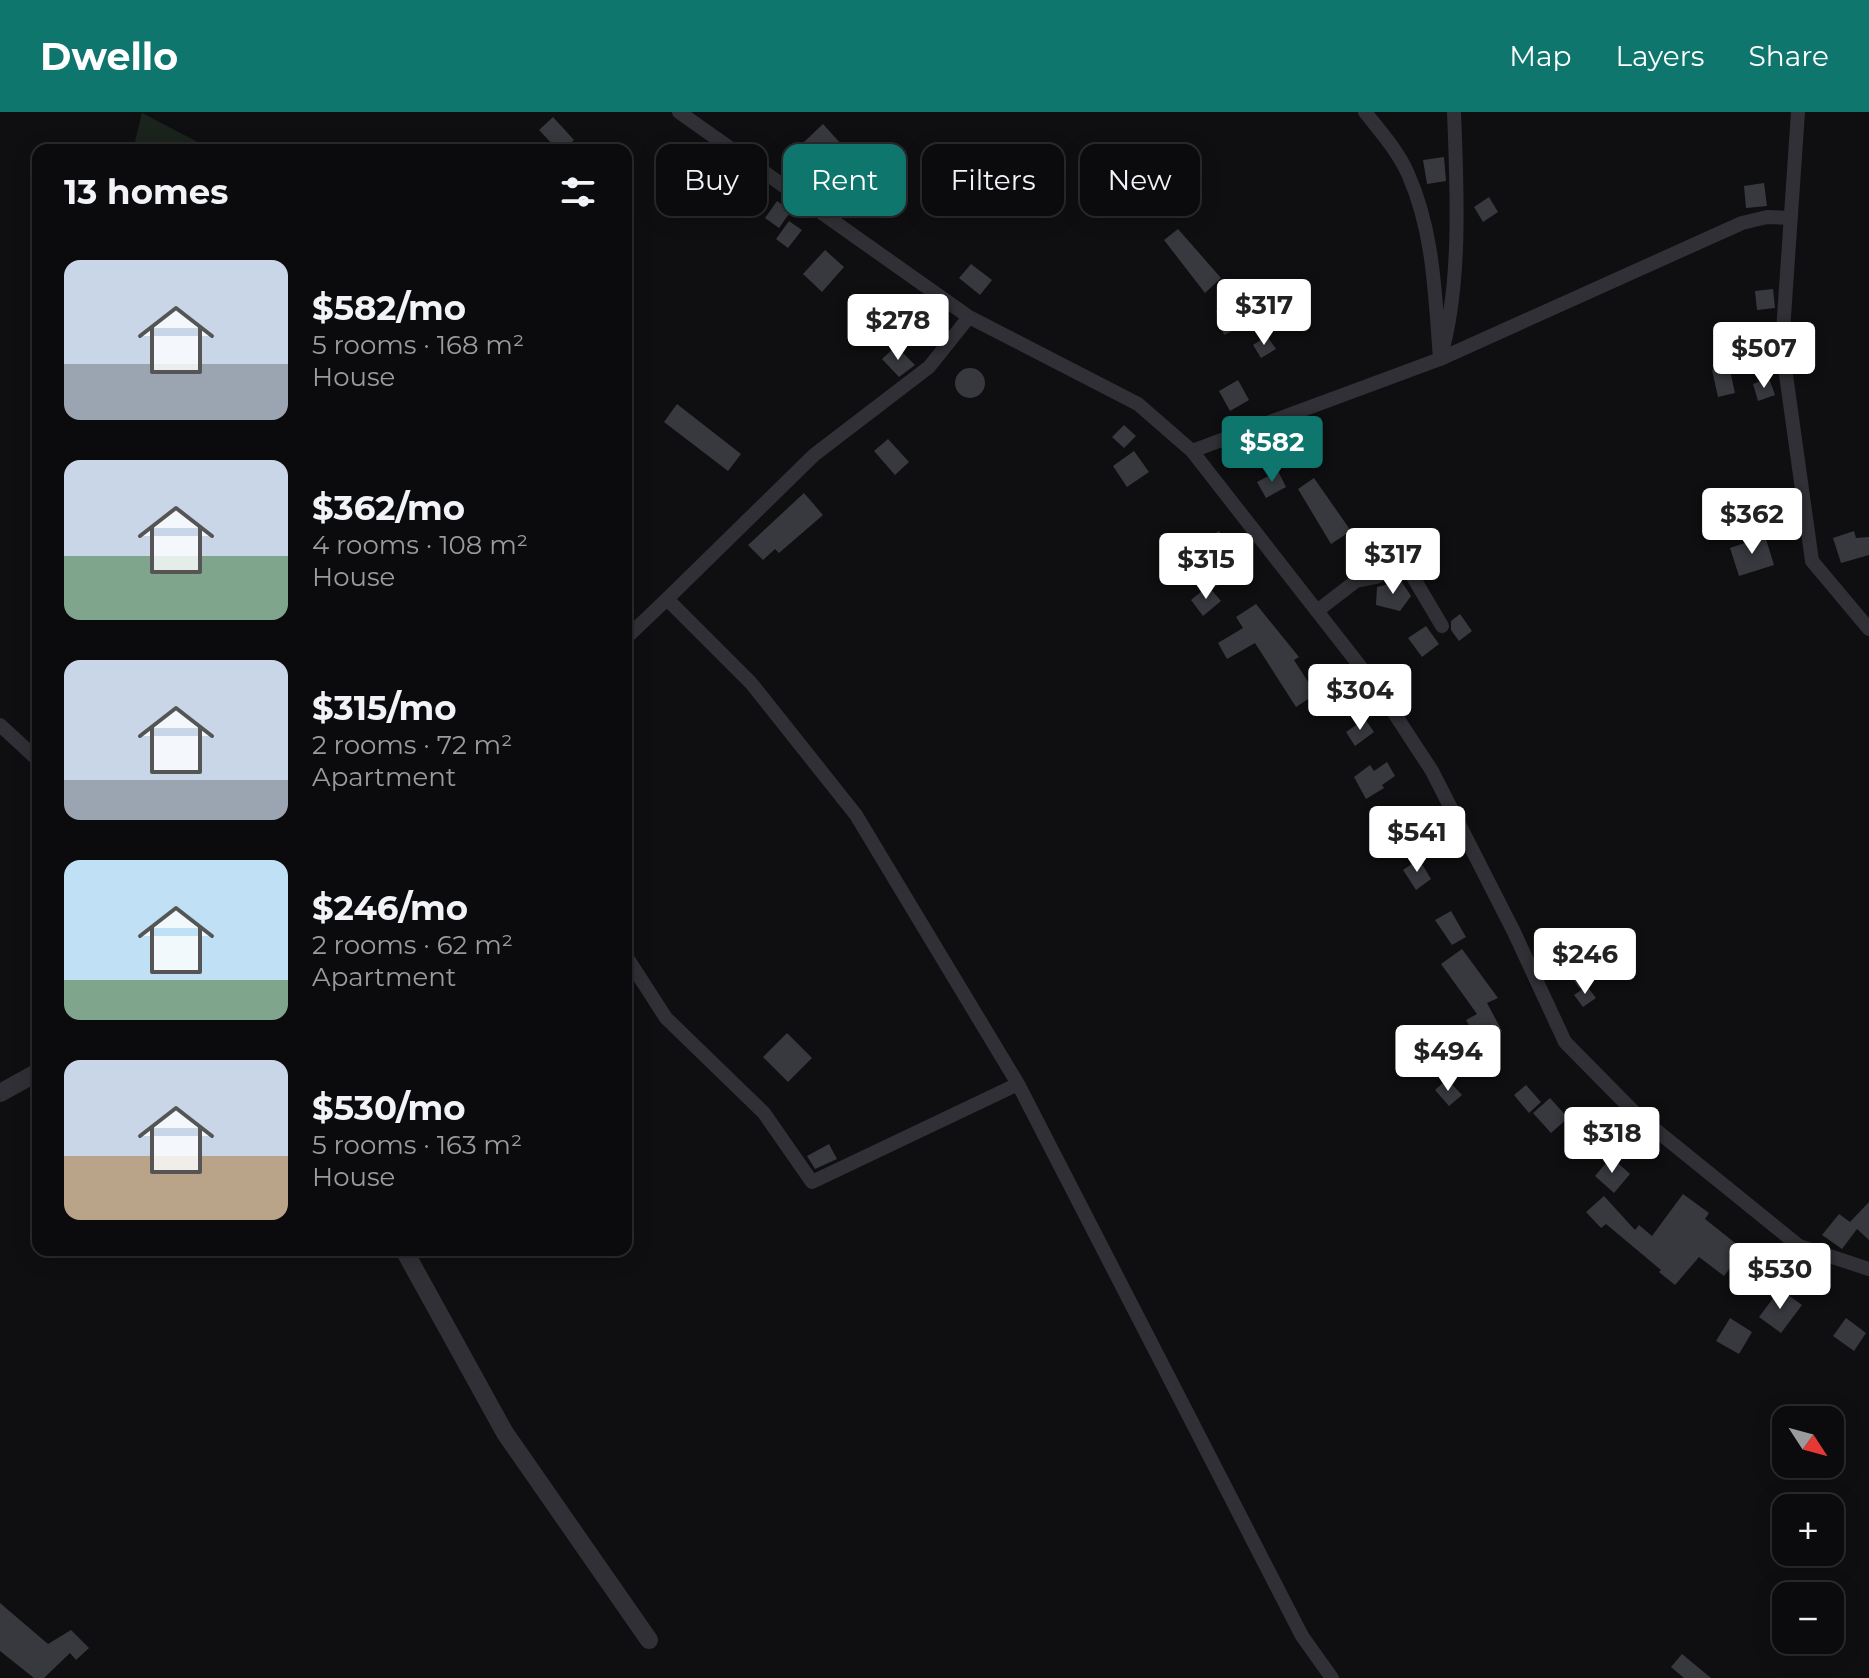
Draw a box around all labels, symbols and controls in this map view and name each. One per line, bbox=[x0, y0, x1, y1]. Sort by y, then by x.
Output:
text: Dwello bbox=[40, 33, 178, 80]
text: Map bbox=[1509, 39, 1572, 73]
text: Layers bbox=[1616, 39, 1705, 73]
text: Share bbox=[1749, 39, 1829, 73]
chip: Buy bbox=[656, 144, 767, 216]
chip: Rent bbox=[783, 144, 906, 216]
chip: Filters bbox=[922, 144, 1064, 216]
chip: New bbox=[1080, 144, 1200, 216]
icon: filters bbox=[556, 170, 600, 214]
text: 13 homes bbox=[64, 171, 228, 213]
pin: $317 bbox=[1217, 279, 1311, 347]
text: $582/mo bbox=[312, 287, 466, 329]
text: $317 bbox=[1235, 289, 1293, 321]
icon: home bbox=[128, 292, 224, 388]
pin: $278 bbox=[851, 294, 945, 362]
text: $278 bbox=[866, 304, 930, 336]
pin: $507 bbox=[1717, 322, 1811, 390]
text: 5 rooms · 168 m² bbox=[312, 329, 524, 361]
text: $507 bbox=[1731, 332, 1797, 364]
text: House bbox=[312, 361, 395, 393]
pin: $582 bbox=[1225, 416, 1319, 484]
text: $582 bbox=[1240, 426, 1304, 458]
text: $362/mo bbox=[312, 487, 465, 529]
pin: $362 bbox=[1705, 488, 1799, 556]
icon: home bbox=[128, 492, 224, 588]
text: $362 bbox=[1720, 498, 1784, 530]
pin: $317 bbox=[1346, 528, 1440, 596]
text: 4 rooms · 108 m² bbox=[312, 529, 528, 561]
pin: $315 bbox=[1159, 533, 1253, 601]
text: $317 bbox=[1364, 538, 1422, 570]
text: $315 bbox=[1177, 543, 1235, 575]
text: House bbox=[312, 561, 395, 593]
pin: $304 bbox=[1313, 664, 1407, 732]
text: $304 bbox=[1326, 674, 1394, 706]
text: $315/mo bbox=[312, 687, 457, 729]
icon: home bbox=[128, 692, 224, 788]
text: 2 rooms · 72 m² bbox=[312, 729, 512, 761]
text: Apartment bbox=[312, 761, 456, 793]
pin: $541 bbox=[1370, 806, 1464, 874]
text: $541 bbox=[1387, 816, 1447, 848]
text: $246/mo bbox=[312, 887, 468, 929]
icon: home bbox=[128, 892, 224, 988]
pin: $246 bbox=[1538, 928, 1632, 996]
text: 2 rooms · 62 m² bbox=[312, 929, 513, 961]
text: $246 bbox=[1552, 938, 1618, 970]
text: Apartment bbox=[312, 961, 456, 993]
pin: $494 bbox=[1401, 1025, 1495, 1093]
text: $494 bbox=[1413, 1035, 1483, 1067]
text: $530/mo bbox=[312, 1087, 466, 1129]
icon: home bbox=[128, 1092, 224, 1188]
pin: $318 bbox=[1565, 1107, 1659, 1175]
text: $318 bbox=[1582, 1117, 1642, 1149]
text: 5 rooms · 163 m² bbox=[312, 1129, 522, 1161]
text: House bbox=[312, 1161, 395, 1193]
pin: $530 bbox=[1733, 1243, 1827, 1311]
text: $530 bbox=[1748, 1253, 1812, 1285]
north arrow bbox=[1772, 1406, 1844, 1478]
map controls bbox=[1772, 1406, 1844, 1654]
button: + bbox=[1772, 1494, 1844, 1566]
button: − bbox=[1772, 1582, 1844, 1654]

